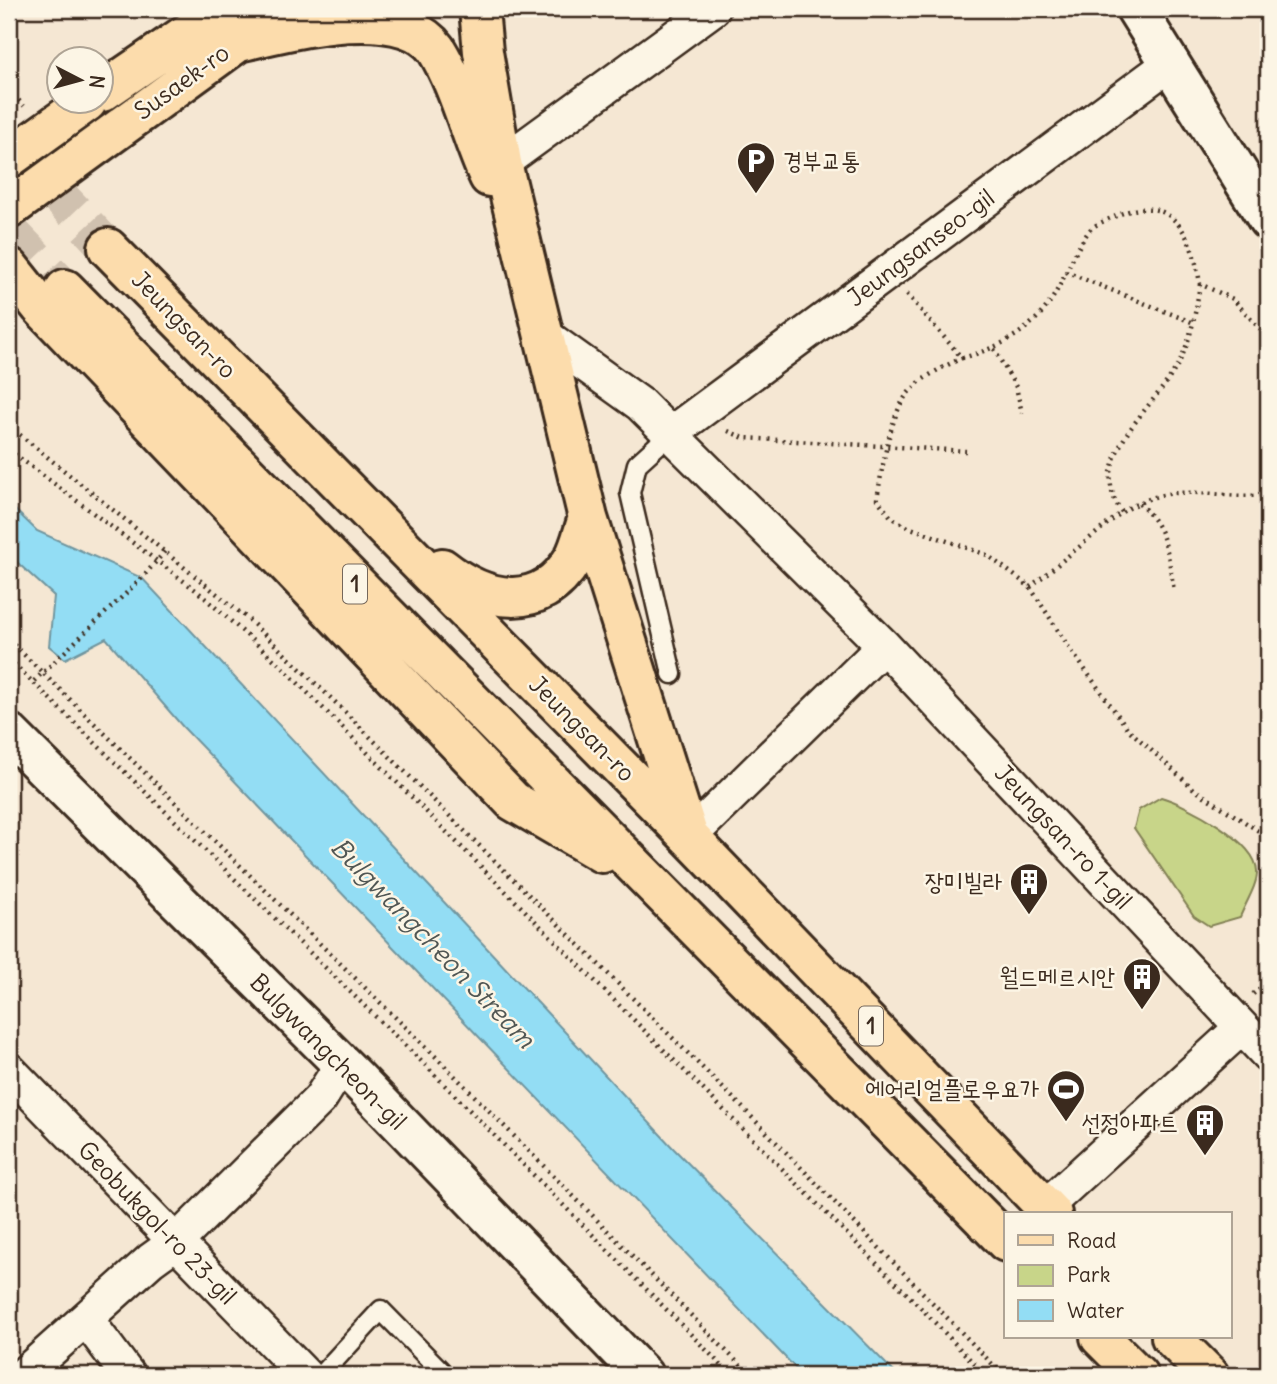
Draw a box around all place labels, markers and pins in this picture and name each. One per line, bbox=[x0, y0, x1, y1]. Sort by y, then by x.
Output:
parking icon: 경부교통 bbox=[735, 140, 777, 195]
place label: 경부교통 bbox=[783, 145, 860, 175]
building icon: 장미빌라 bbox=[1008, 861, 1050, 916]
place label: 장미빌라 bbox=[925, 866, 1002, 896]
building icon: 월드메르시안 bbox=[1121, 956, 1163, 1011]
place label: 월드메르시안 bbox=[999, 961, 1115, 991]
sports icon: 에어리얼플로우요가 bbox=[1045, 1068, 1087, 1123]
place label: 에어리얼플로우요가 bbox=[865, 1073, 1039, 1103]
building icon: 선정아파트 bbox=[1184, 1102, 1226, 1157]
place label: 선정아파트 bbox=[1081, 1107, 1178, 1137]

